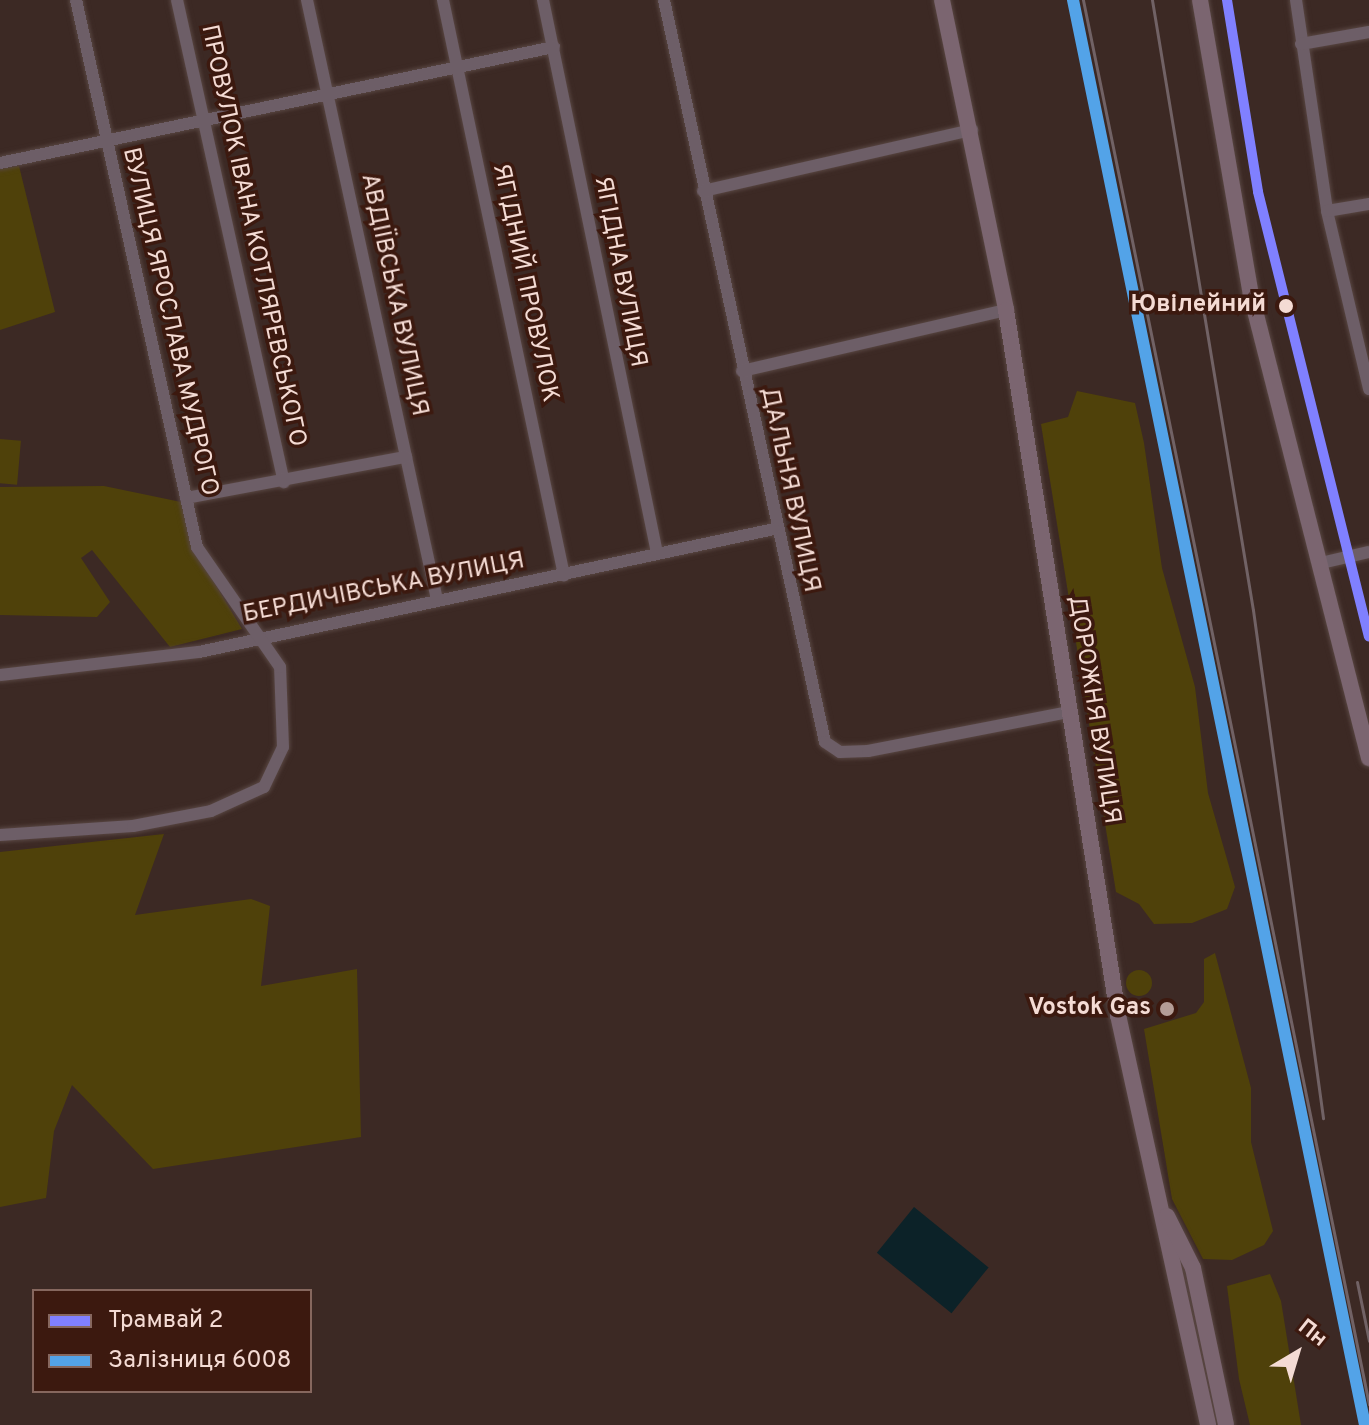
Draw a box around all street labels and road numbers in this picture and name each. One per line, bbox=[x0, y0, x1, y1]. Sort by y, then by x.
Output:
street label: ПРОВУЛОК ІВАНА КОТЛЯРЕВСЬКОГО bbox=[193, 22, 311, 450]
street label: ВУЛИЦЯ ЯРОСЛАВА МУДРОГО bbox=[115, 145, 223, 499]
street label: ЯГІДНИЙ ПРОВУЛОК bbox=[485, 161, 563, 405]
street label: АВДІЇВСЬКА ВУЛИЦЯ bbox=[353, 171, 433, 419]
street label: ЯГІДНА ВУЛИЦЯ bbox=[586, 174, 652, 370]
street label: ДАЛЬНЯ ВУЛИЦЯ bbox=[753, 385, 825, 595]
street label: БЕРДИЧІВСЬКА ВУЛИЦЯ bbox=[240, 547, 528, 631]
street label: ДОРОЖНЯ ВУЛИЦЯ bbox=[1061, 594, 1125, 826]

